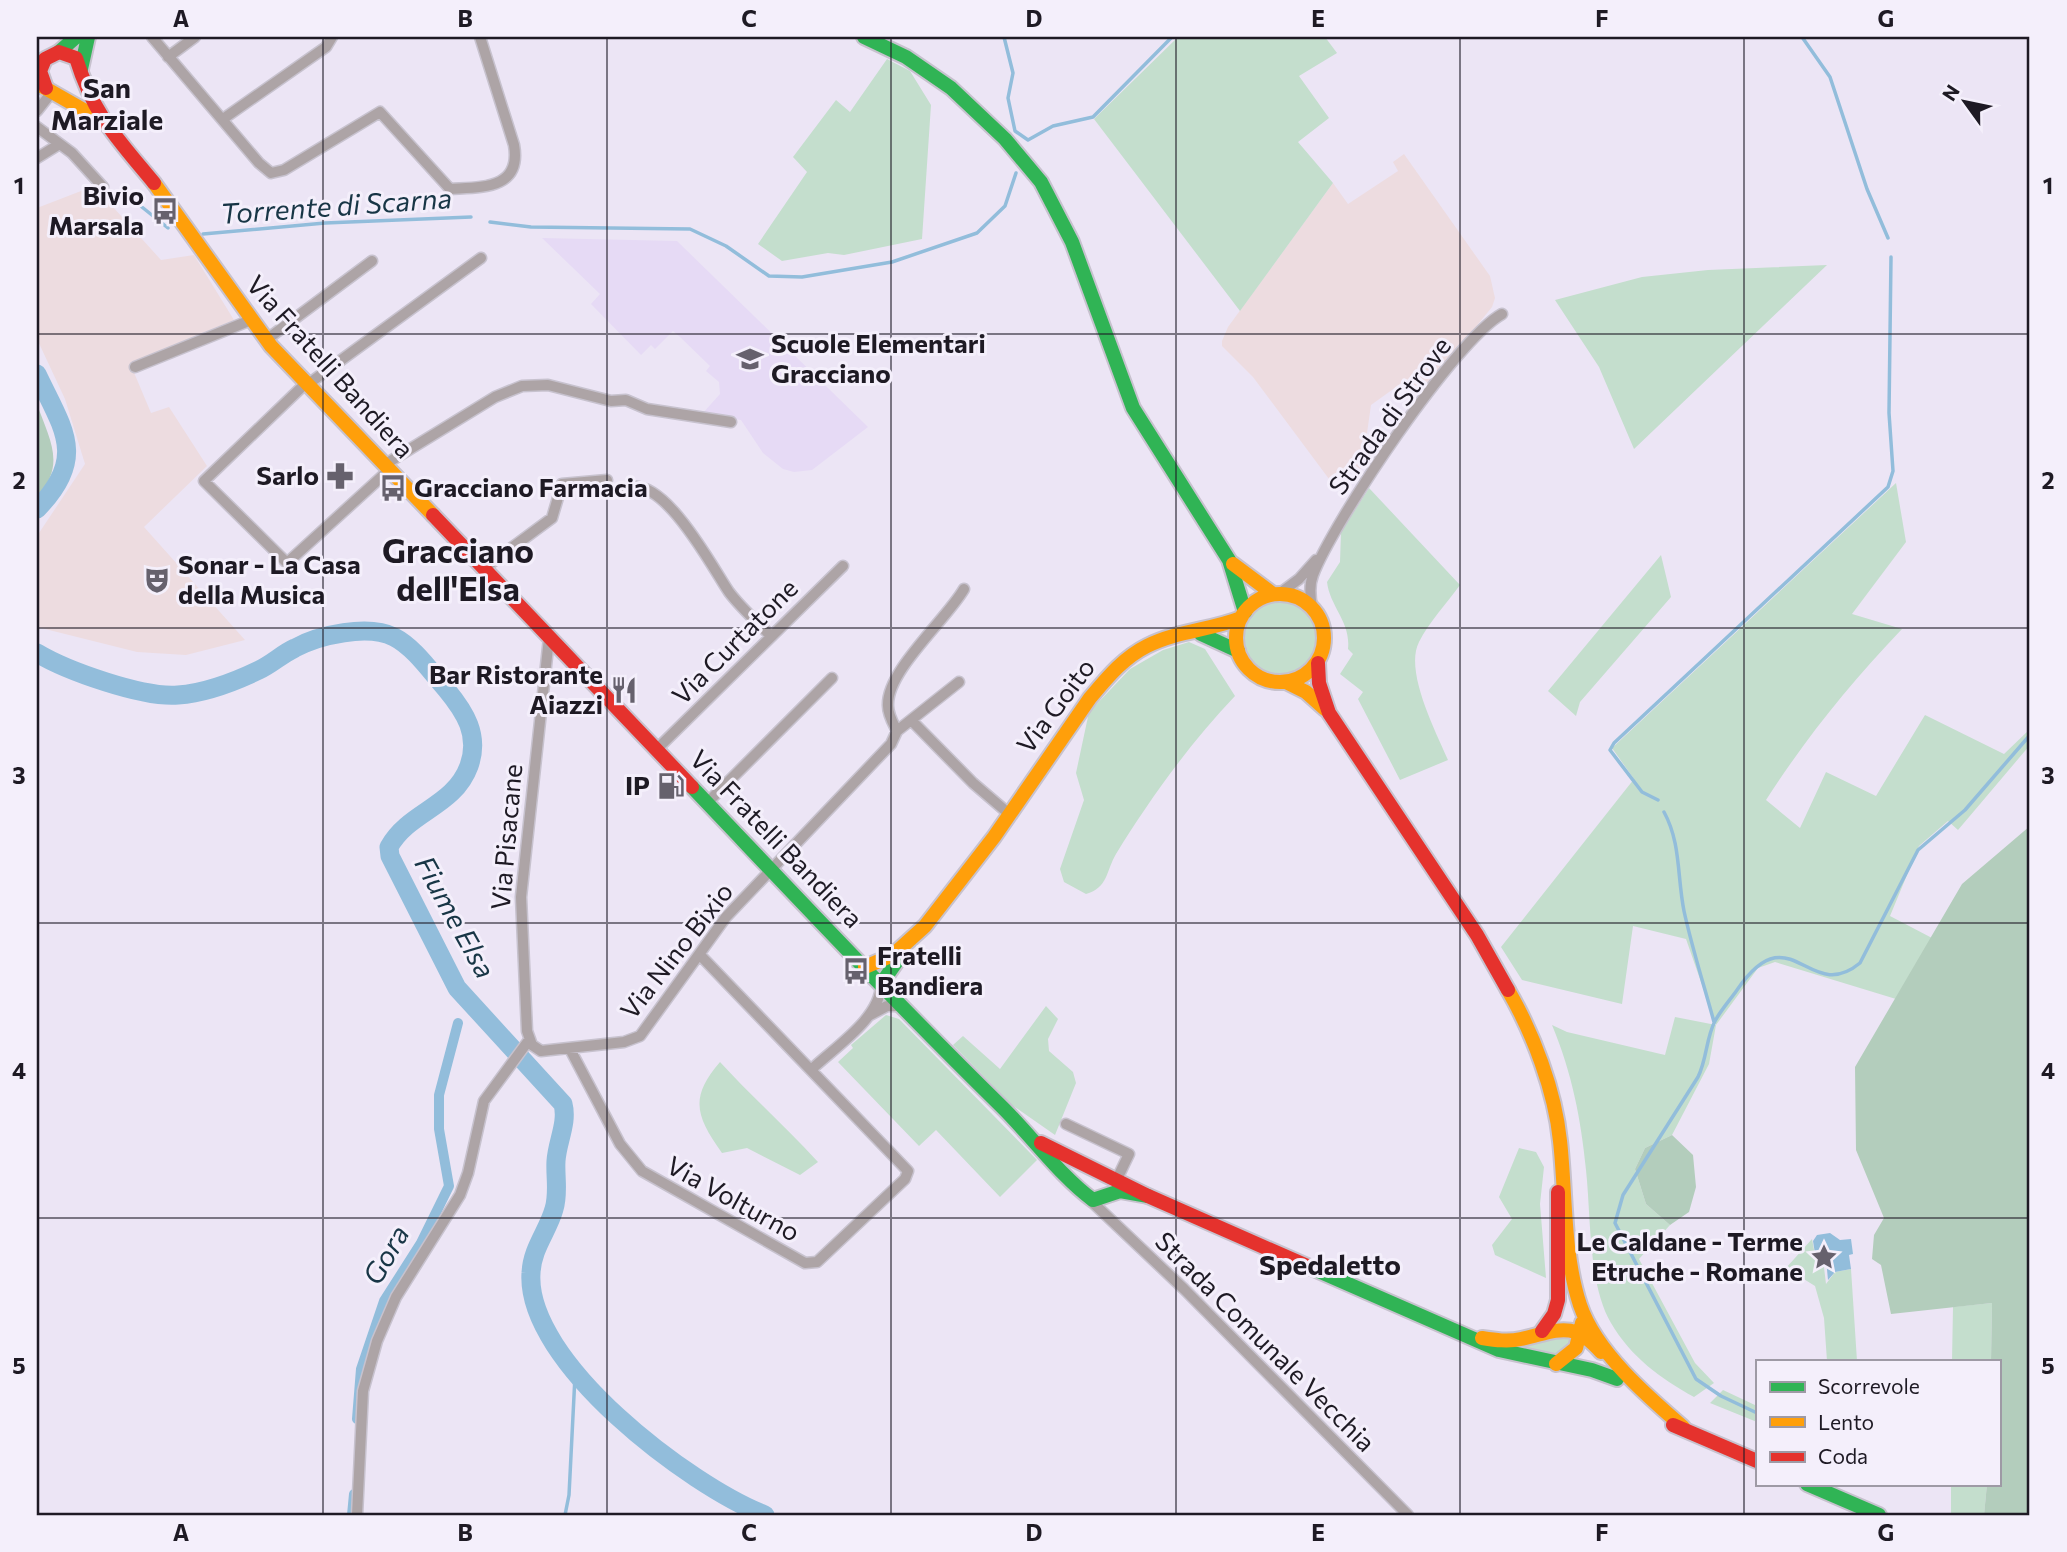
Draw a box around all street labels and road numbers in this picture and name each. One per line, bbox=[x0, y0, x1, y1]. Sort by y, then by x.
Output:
street label: Via Fratelli Bandiera bbox=[241, 268, 421, 464]
street label: Strada di Strove bbox=[1321, 330, 1456, 500]
street label: Via Curtatone bbox=[665, 572, 803, 710]
street label: Via Goito bbox=[1009, 652, 1100, 759]
street label: Via Fratelli Bandiera bbox=[684, 743, 870, 933]
street label: Via Pisacane bbox=[484, 762, 527, 911]
street label: Via Nino Bixio bbox=[613, 876, 739, 1024]
street label: Via Volturno bbox=[662, 1148, 806, 1247]
street label: Strada Comunale Vecchia bbox=[1150, 1225, 1382, 1457]

